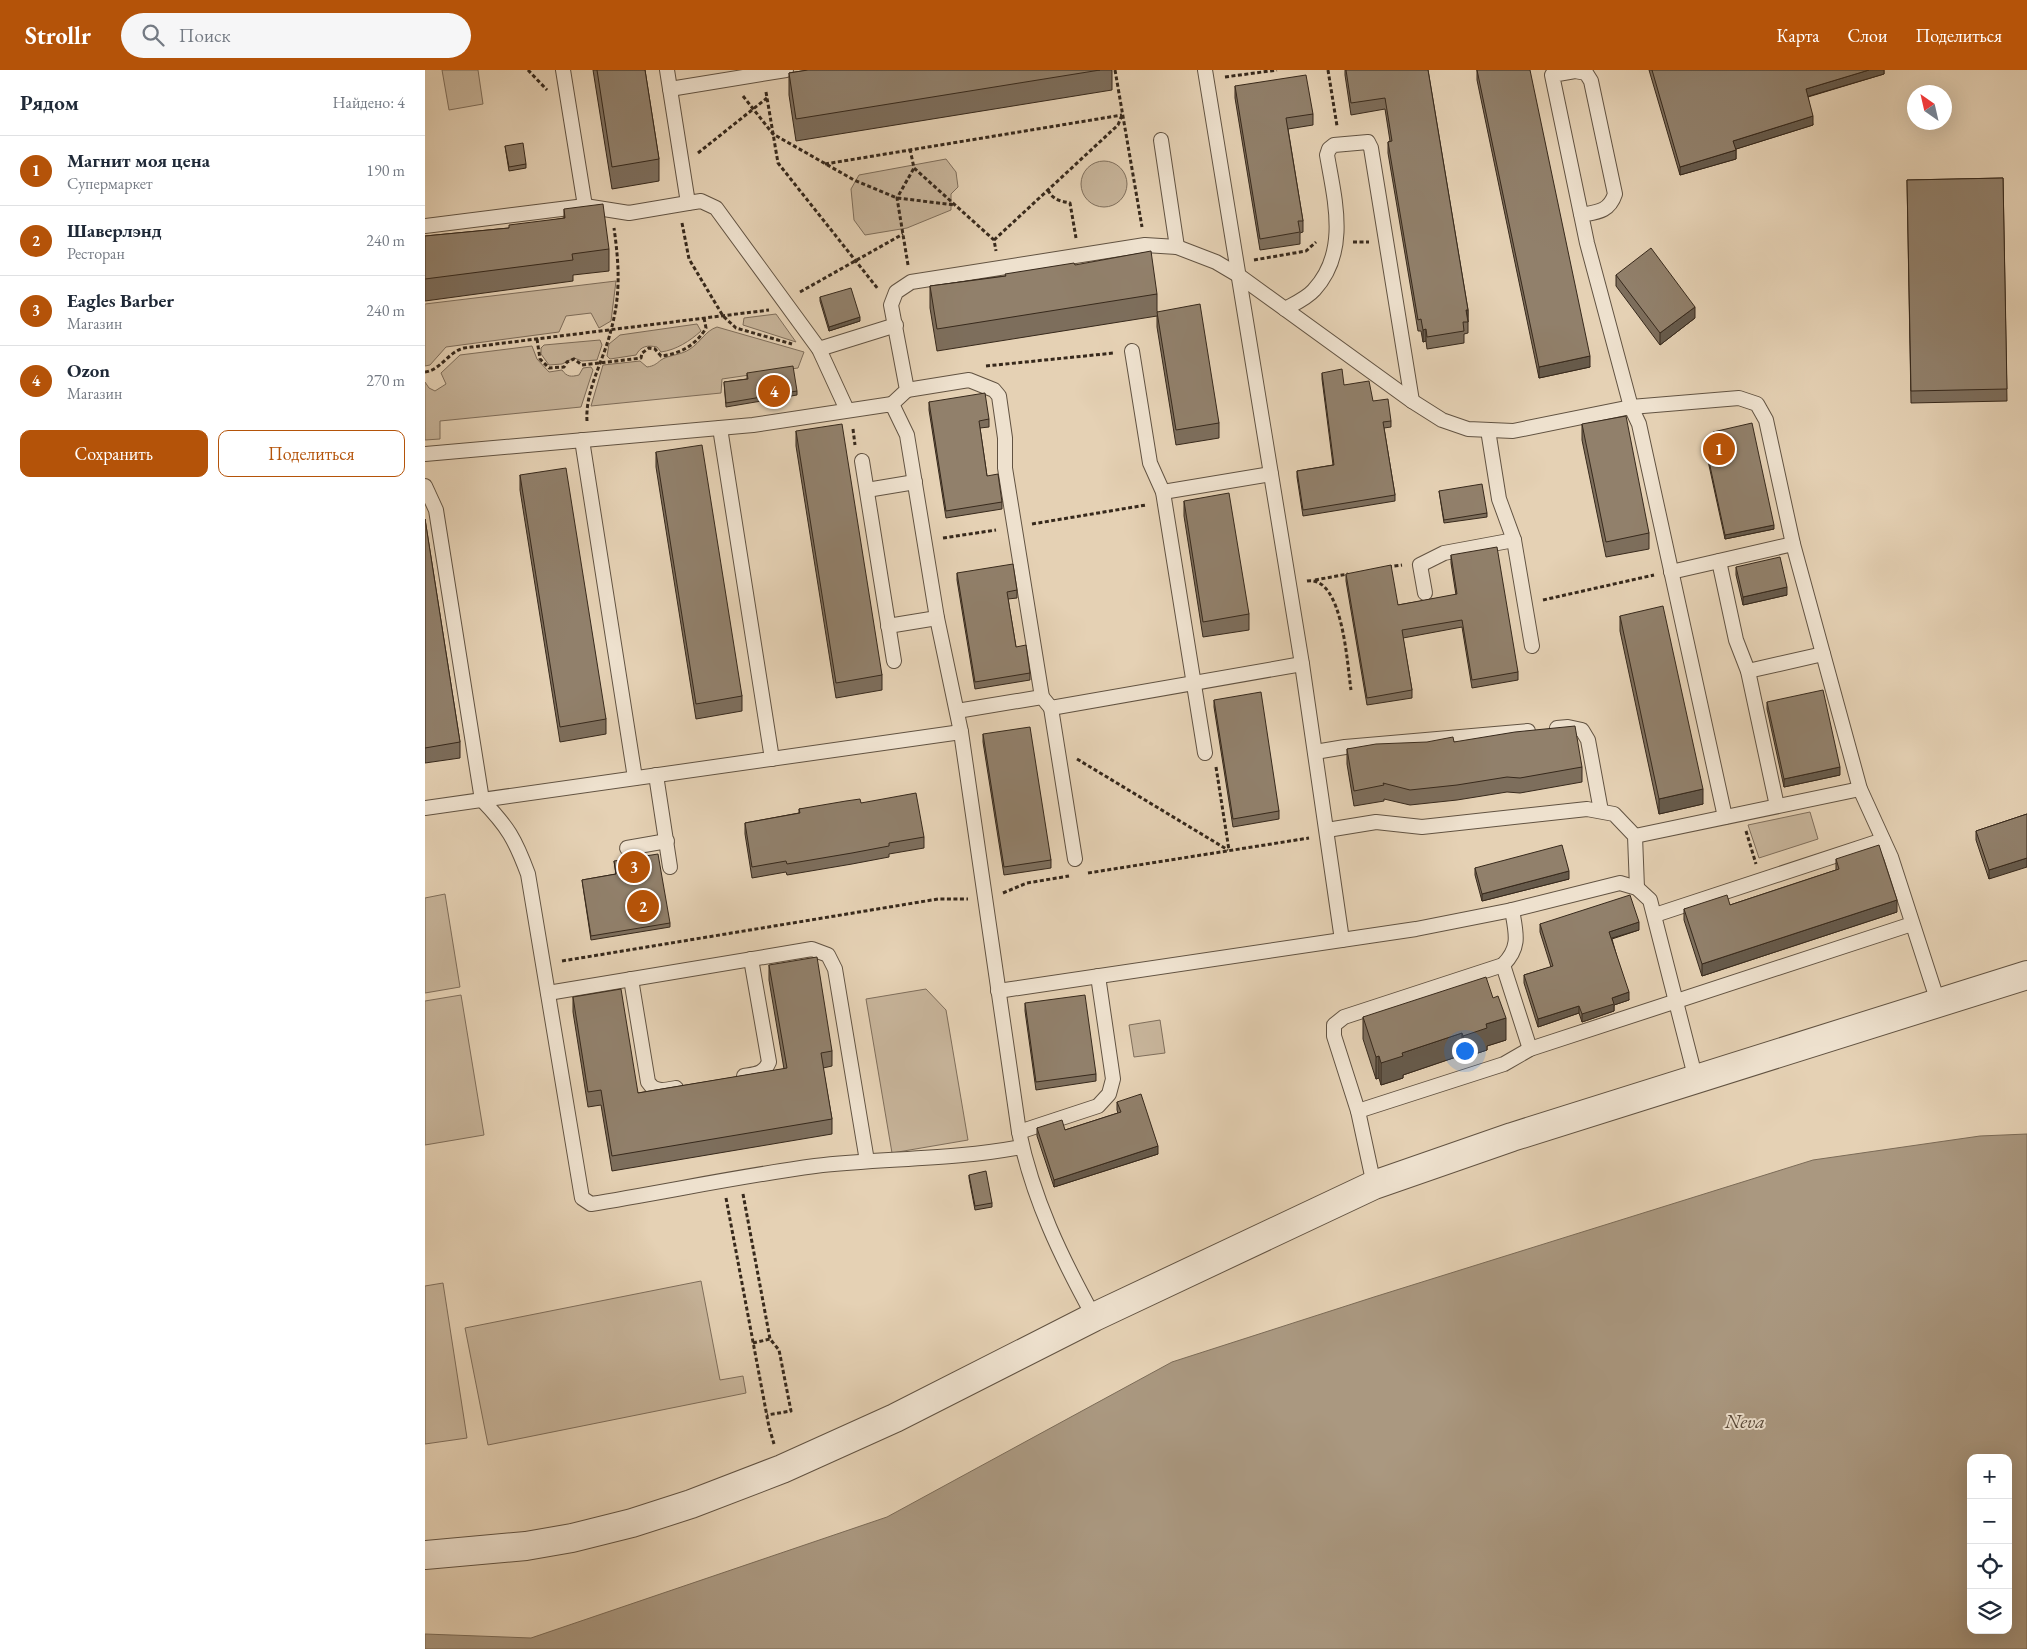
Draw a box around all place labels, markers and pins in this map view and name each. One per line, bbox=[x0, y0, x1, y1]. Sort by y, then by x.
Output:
pin: 4 bbox=[758, 372, 790, 410]
pin: 1 bbox=[1703, 430, 1735, 468]
pin: 3 bbox=[618, 848, 650, 886]
pin: 2 bbox=[627, 887, 659, 925]

